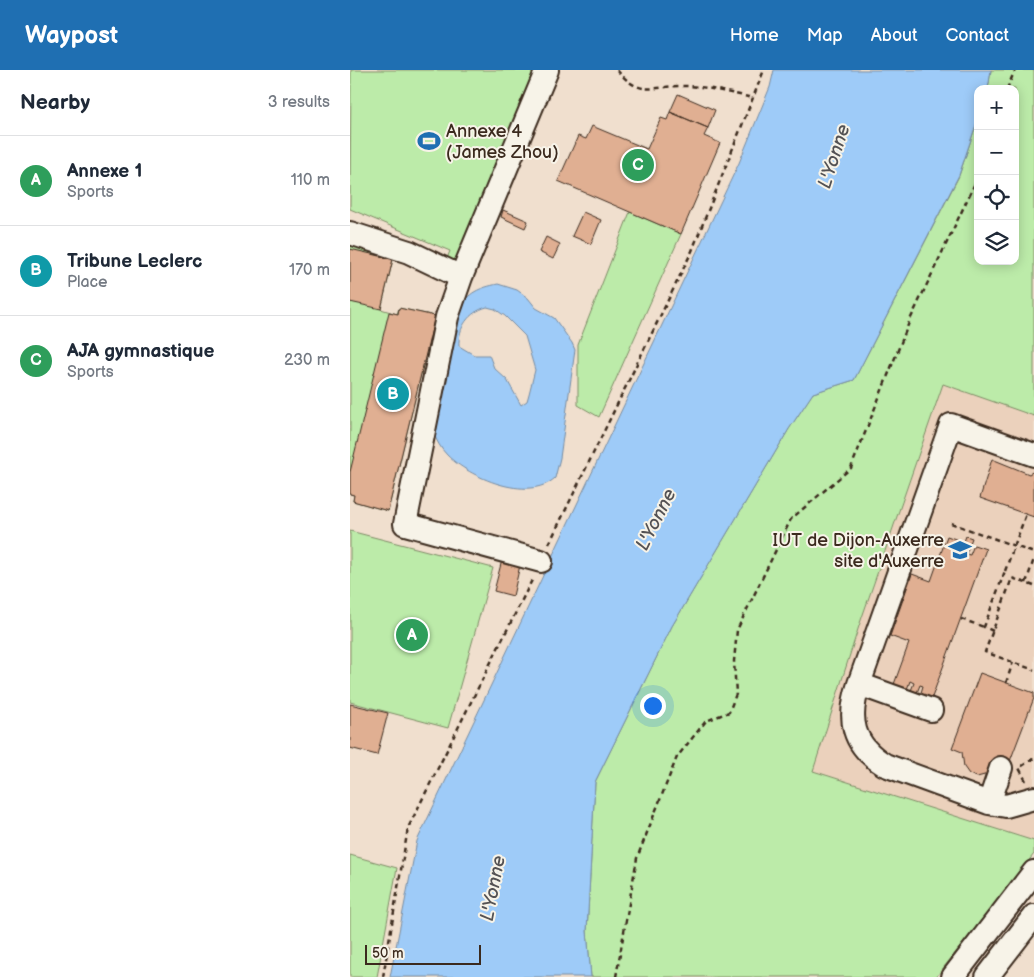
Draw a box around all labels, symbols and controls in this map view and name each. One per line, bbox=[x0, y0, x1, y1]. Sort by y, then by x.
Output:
text: Waypost bbox=[25, 21, 118, 50]
text: Home bbox=[730, 25, 779, 46]
text: Map bbox=[807, 25, 843, 46]
text: About bbox=[871, 25, 918, 46]
text: Contact bbox=[946, 25, 1009, 46]
map controls bbox=[974, 85, 1019, 265]
button: + bbox=[974, 85, 1019, 130]
text: Nearby bbox=[20, 90, 90, 115]
text: 3 results bbox=[268, 93, 330, 112]
place label: Annexe 4 (James Zhou) bbox=[446, 121, 559, 163]
water label: L'Yonne bbox=[813, 121, 856, 192]
sports icon: Annexe 4 (James Zhou) bbox=[416, 128, 442, 154]
button: − bbox=[974, 130, 1019, 175]
pin: C bbox=[622, 146, 654, 184]
text: Annexe 1 bbox=[67, 160, 142, 183]
text: A bbox=[31, 171, 41, 190]
text: 110 m bbox=[291, 171, 330, 190]
button: locate bbox=[974, 175, 1019, 220]
text: Sports bbox=[67, 183, 114, 202]
button: layers bbox=[974, 220, 1019, 265]
text: Tribune Leclerc bbox=[67, 250, 202, 273]
text: B bbox=[30, 261, 42, 280]
text: 170 m bbox=[289, 261, 330, 280]
text: Place bbox=[67, 273, 108, 292]
text: AJA gymnastique bbox=[67, 340, 214, 363]
text: C bbox=[30, 351, 42, 370]
text: 230 m bbox=[284, 351, 330, 370]
text: Sports bbox=[67, 363, 114, 382]
pin: B bbox=[377, 375, 409, 413]
water label: L'Yonne bbox=[631, 485, 682, 554]
place label: IUT de Dijon-Auxerre site d'Auxerre bbox=[773, 530, 944, 572]
school or university icon: IUT de Dijon-Auxerre site d'Auxerre bbox=[947, 537, 973, 563]
pin: A bbox=[396, 616, 428, 654]
your location bbox=[640, 693, 666, 719]
water label: L'Yonne bbox=[476, 854, 511, 923]
scale bar bbox=[365, 942, 481, 965]
text: 50 m bbox=[372, 945, 404, 962]

